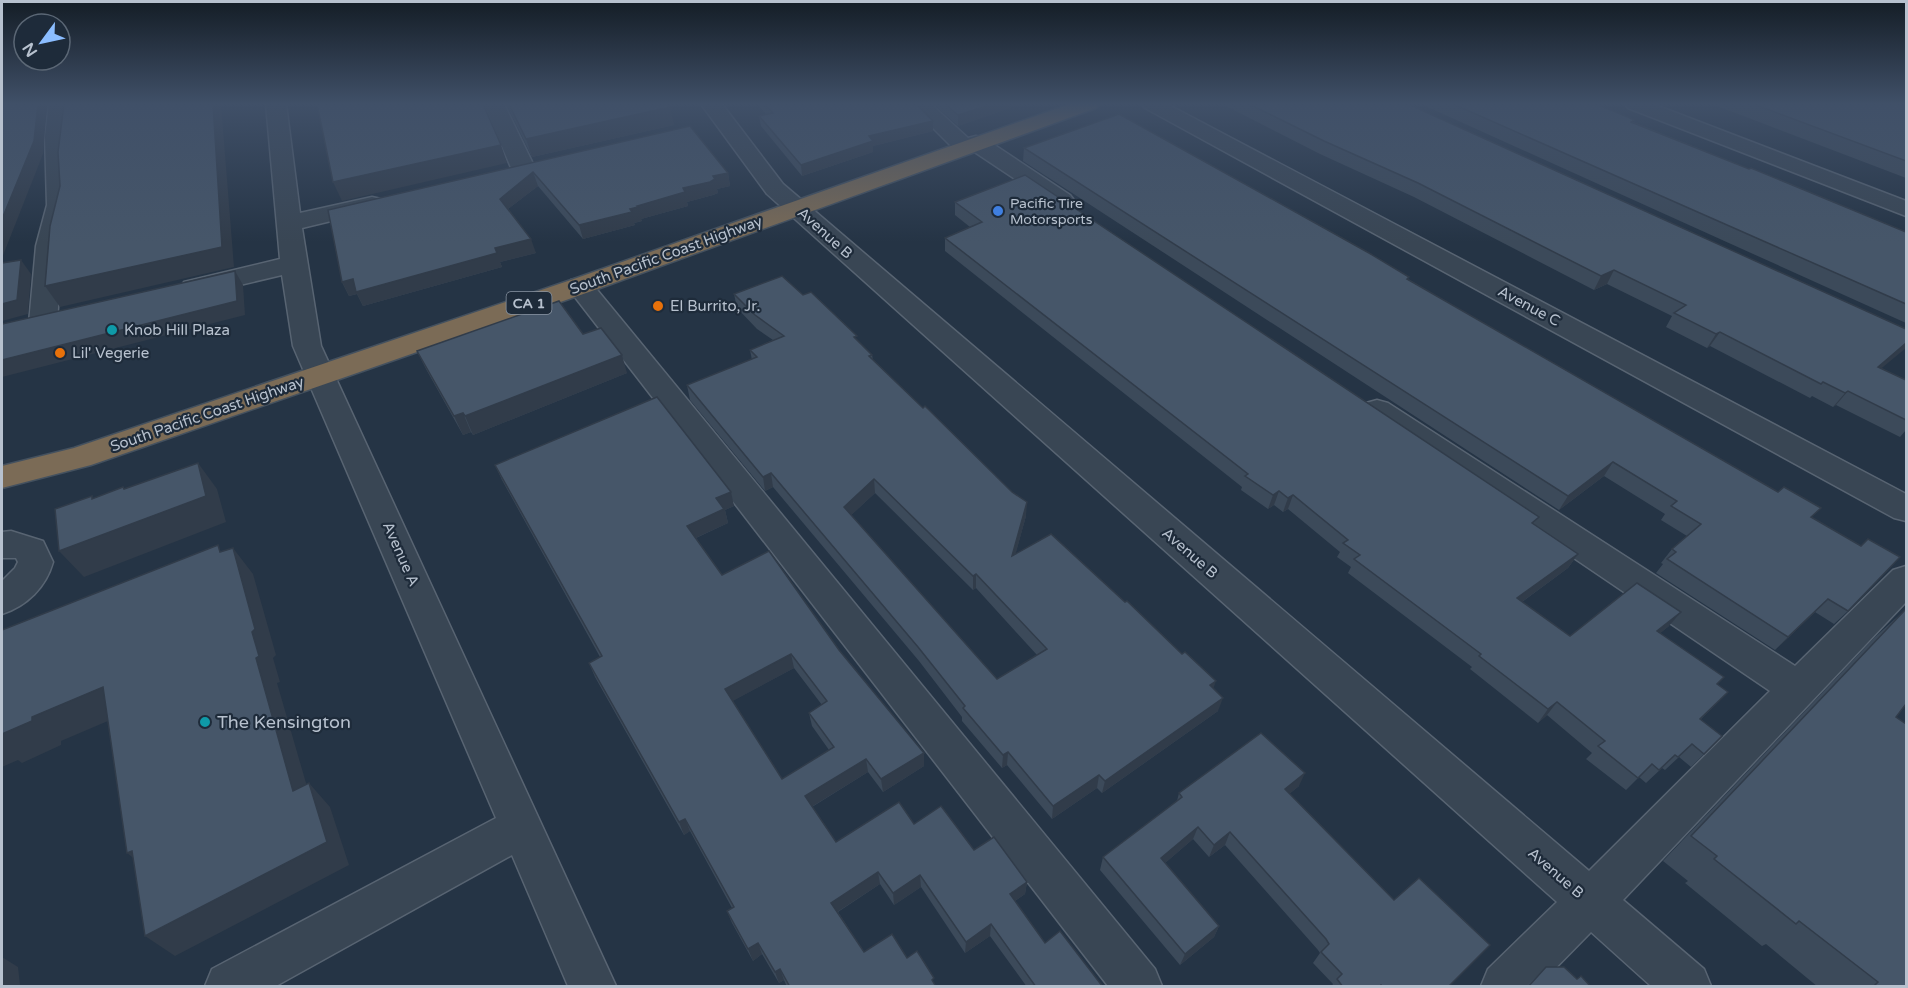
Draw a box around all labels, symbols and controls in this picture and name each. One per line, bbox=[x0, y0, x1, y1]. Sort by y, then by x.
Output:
north arrow bbox=[12, 12, 72, 72]
text: N bbox=[18, 39, 42, 60]
place label: Pacific Tire Motorsports bbox=[1010, 195, 1093, 228]
street label: Avenue B bbox=[794, 204, 856, 262]
marker: Pacific Tire Motorsports bbox=[991, 204, 1005, 218]
street label: South Pacific Coast Highway bbox=[567, 212, 765, 298]
street label: Avenue C bbox=[1495, 282, 1563, 330]
road number: CA 1 bbox=[506, 292, 552, 314]
place label: El Burrito, Jr. bbox=[670, 297, 760, 315]
marker: El Burrito, Jr. bbox=[651, 299, 665, 313]
place label: Knob Hill Plaza bbox=[124, 321, 230, 339]
marker: Knob Hill Plaza bbox=[105, 323, 119, 337]
place label: Lil' Vegerie bbox=[72, 344, 149, 362]
marker: Lil' Vegerie bbox=[53, 346, 67, 360]
street label: South Pacific Coast Highway bbox=[108, 372, 306, 456]
street label: Avenue A bbox=[379, 519, 423, 589]
street label: Avenue B bbox=[1158, 524, 1222, 582]
place label: The Kensington bbox=[217, 711, 351, 733]
marker: The Kensington bbox=[198, 715, 212, 729]
street label: Avenue B bbox=[1524, 844, 1588, 902]

